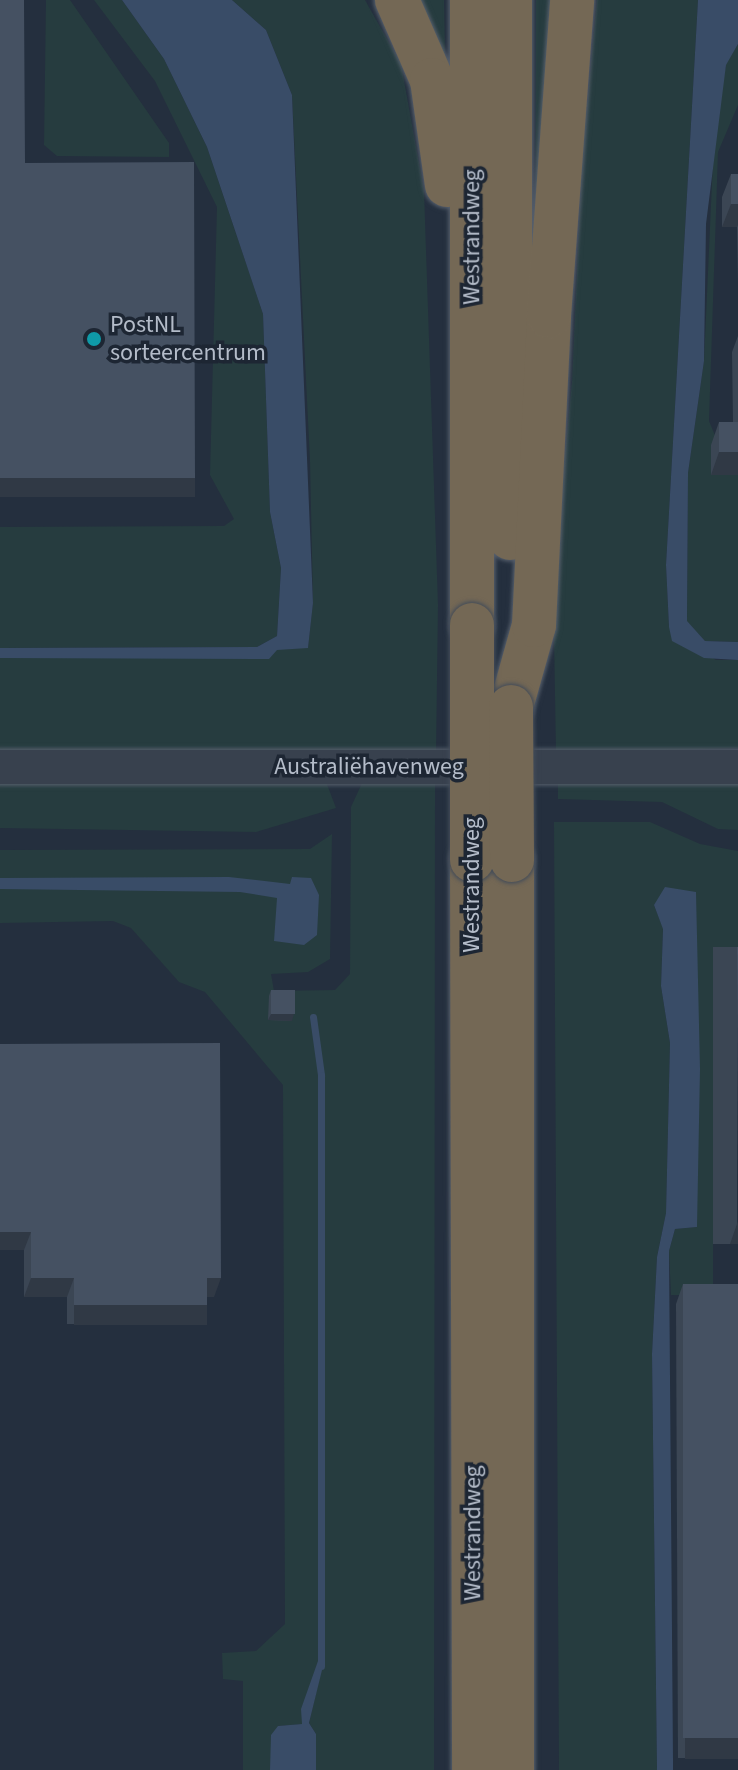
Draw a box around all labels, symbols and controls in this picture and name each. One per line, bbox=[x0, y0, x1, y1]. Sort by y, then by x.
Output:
street label: Westrandweg bbox=[458, 169, 486, 305]
place label: PostNL sorteercentrum bbox=[110, 311, 266, 367]
marker: PostNL sorteercentrum bbox=[85, 330, 103, 348]
street label: Australiëhavenweg bbox=[274, 753, 464, 781]
street label: Westrandweg bbox=[458, 817, 486, 953]
street label: Westrandweg bbox=[459, 1465, 487, 1601]

